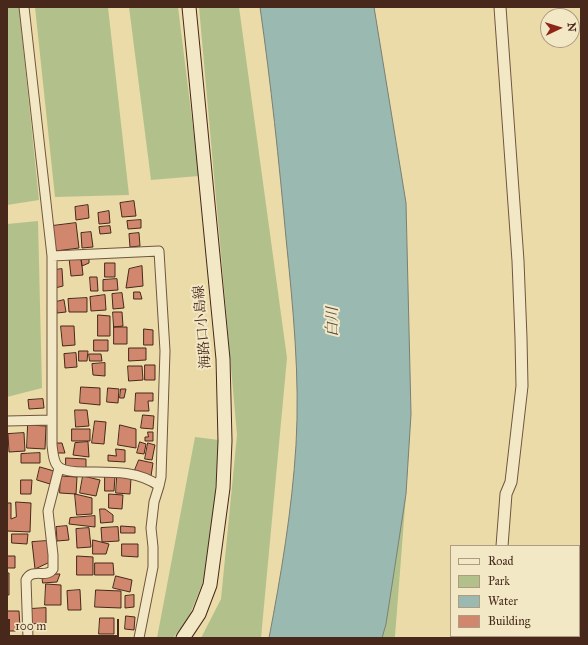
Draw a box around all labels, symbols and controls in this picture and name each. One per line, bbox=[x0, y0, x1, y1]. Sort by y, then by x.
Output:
north arrow bbox=[540, 8, 580, 48]
text: N bbox=[565, 22, 578, 32]
street label: 海路口小島線 bbox=[191, 284, 215, 370]
water label: 白川 bbox=[324, 307, 342, 337]
legend bbox=[450, 545, 580, 637]
text: Road bbox=[488, 554, 514, 568]
text: Park bbox=[488, 574, 510, 588]
text: Water bbox=[488, 594, 518, 608]
scale bar bbox=[10, 611, 121, 637]
text: Building bbox=[488, 614, 530, 628]
text: 100 m bbox=[15, 619, 46, 633]

